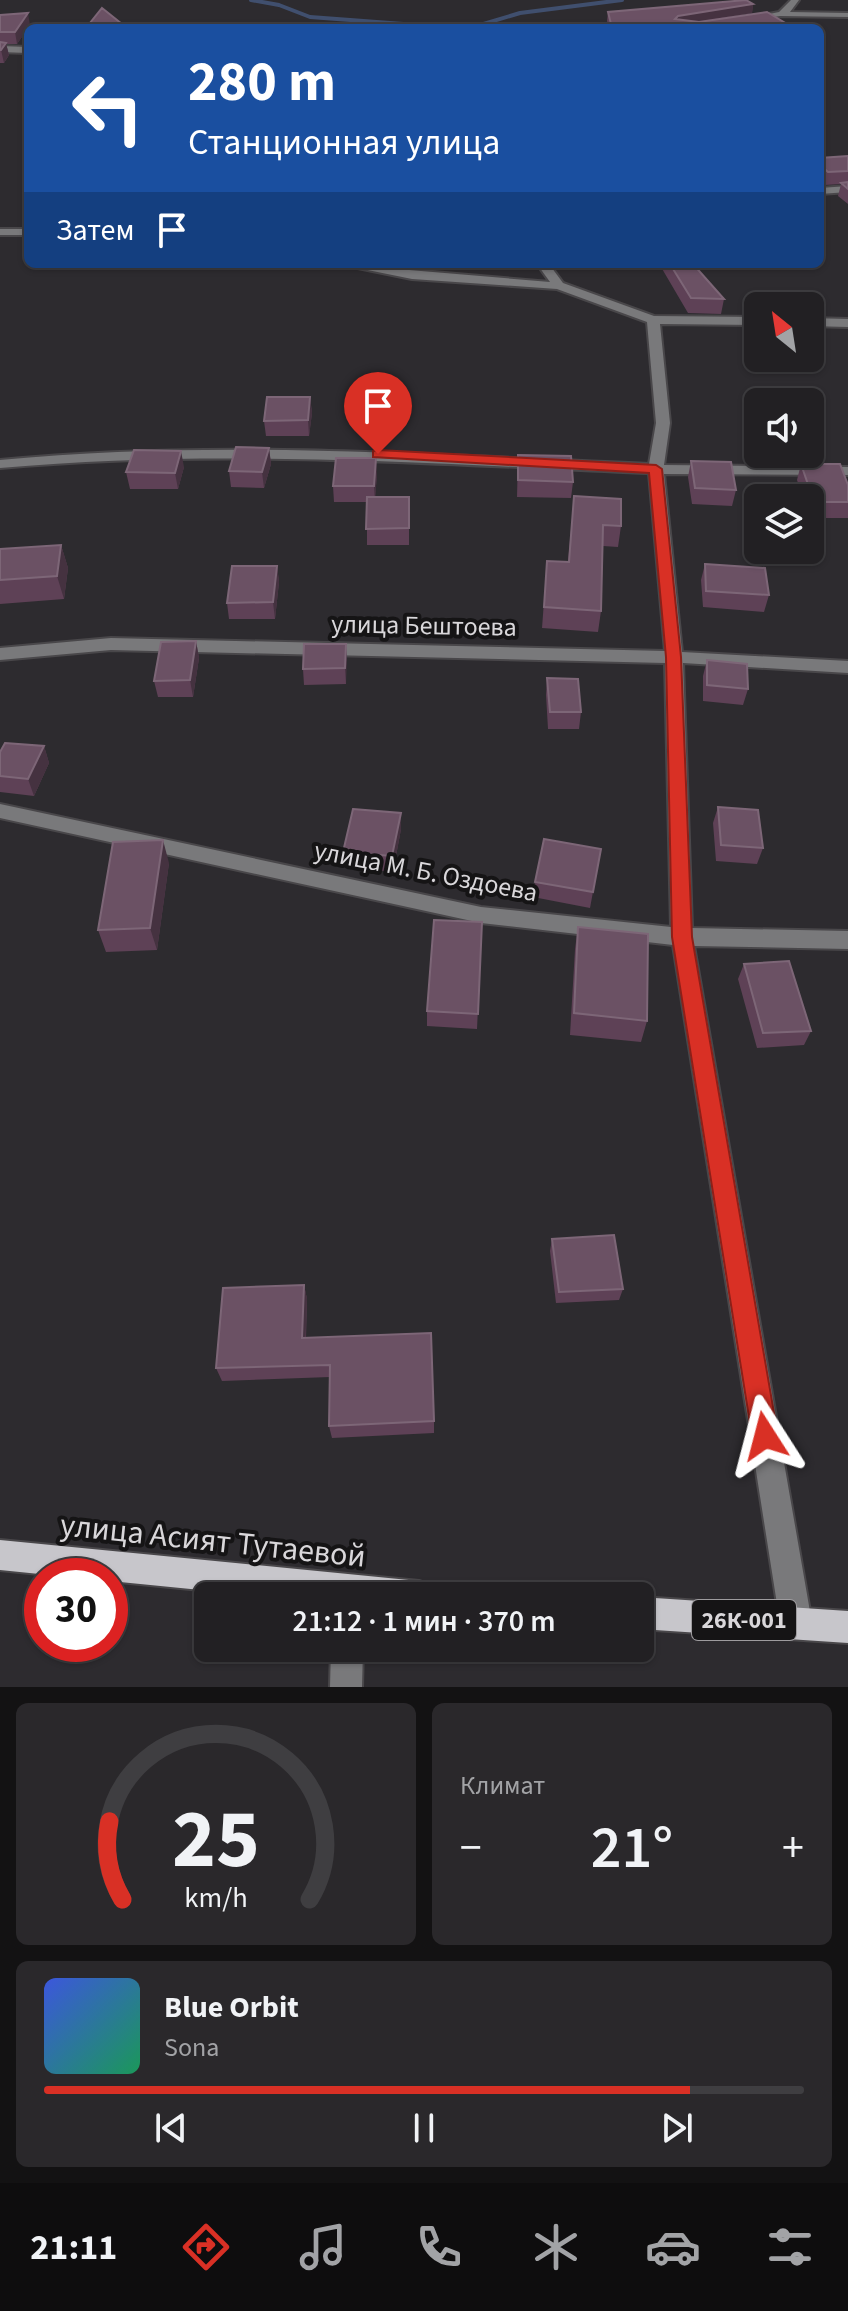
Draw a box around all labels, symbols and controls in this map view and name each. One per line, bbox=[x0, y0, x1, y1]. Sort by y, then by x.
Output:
text: 280 m bbox=[188, 43, 336, 122]
icon: left bbox=[56, 56, 160, 160]
text: Станционная улица bbox=[188, 117, 500, 168]
icon: arrive bbox=[150, 208, 194, 252]
text: Затем bbox=[56, 209, 134, 252]
north arrow bbox=[744, 292, 824, 372]
map controls bbox=[744, 292, 824, 564]
pin bbox=[344, 372, 412, 454]
icon: arrive bbox=[356, 384, 400, 428]
button: sound bbox=[744, 388, 824, 468]
button: layers bbox=[744, 484, 824, 564]
street label: улица Бештоева bbox=[331, 605, 517, 646]
street label: улица М. Б. Оздоева bbox=[311, 832, 541, 911]
position arrow bbox=[723, 1394, 807, 1478]
street label: улица Асият Тутаевой bbox=[58, 1502, 368, 1580]
speed limit sign: 30 bbox=[24, 1558, 128, 1662]
text: 21:12 · 1 мин · 370 m bbox=[293, 1600, 555, 1643]
road number: 26К-001 bbox=[692, 1600, 796, 1640]
text: Климат bbox=[460, 1767, 545, 1804]
text: 25 bbox=[172, 1781, 260, 1899]
text: 21° bbox=[591, 1806, 673, 1891]
text: − bbox=[460, 1817, 482, 1880]
text: + bbox=[782, 1817, 804, 1880]
text: km/h bbox=[184, 1878, 248, 1918]
text: Blue Orbit bbox=[164, 1986, 299, 2029]
text: Sona bbox=[164, 2029, 219, 2066]
icon: previous bbox=[149, 2106, 193, 2150]
icon: pause bbox=[402, 2106, 446, 2150]
icon: next bbox=[655, 2106, 699, 2150]
icon: directions bbox=[178, 2219, 234, 2275]
icon: music bbox=[295, 2219, 351, 2275]
icon: phone bbox=[411, 2219, 467, 2275]
icon: climate bbox=[528, 2219, 584, 2275]
icon: car bbox=[645, 2219, 701, 2275]
icon: filters bbox=[762, 2219, 818, 2275]
text: 21:11 bbox=[30, 2222, 117, 2273]

